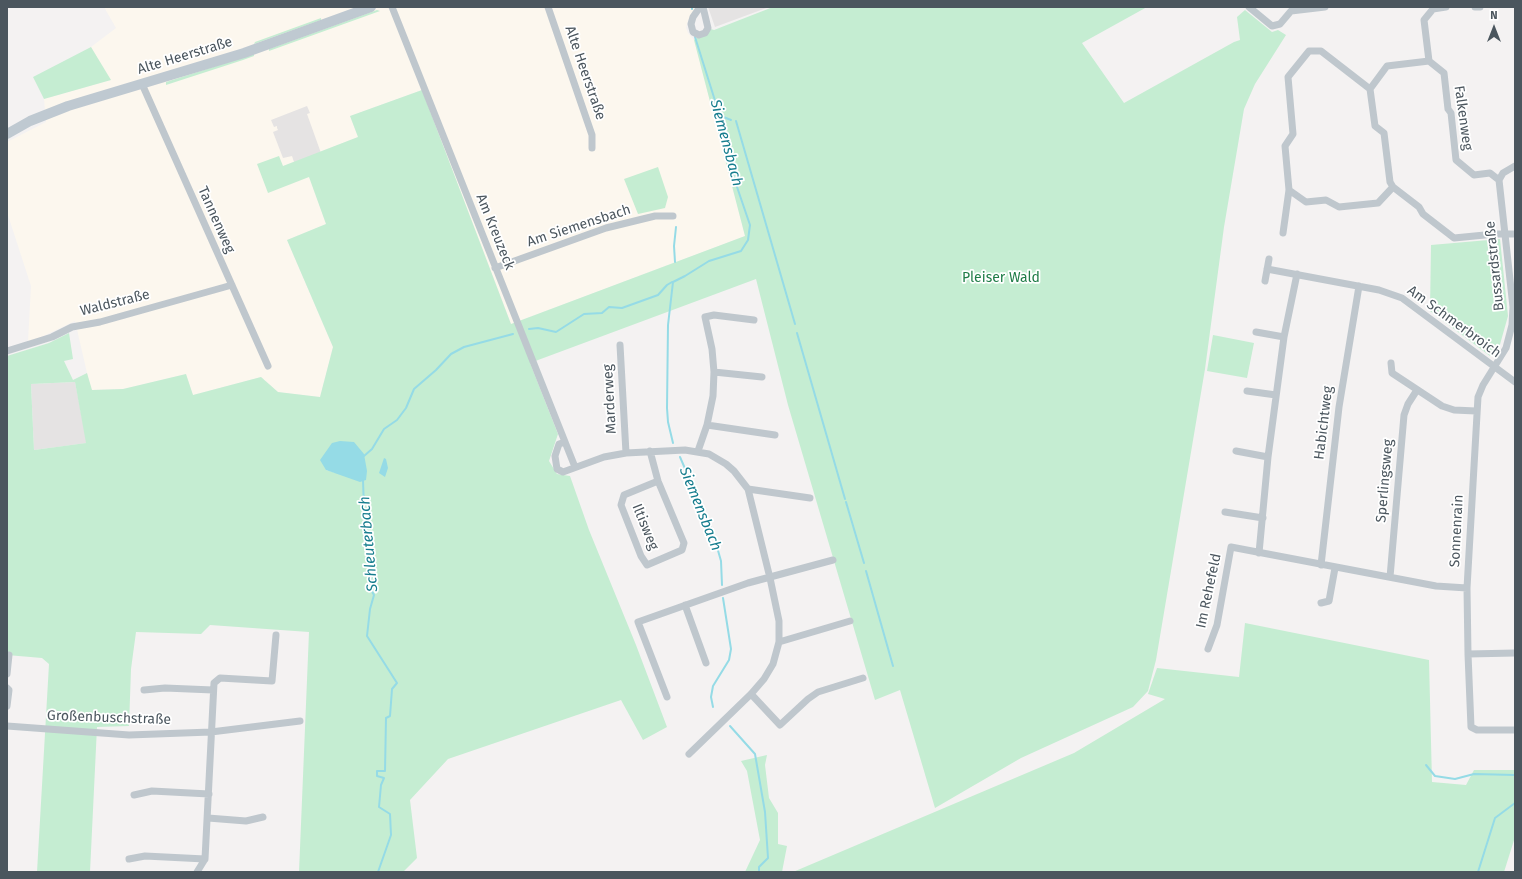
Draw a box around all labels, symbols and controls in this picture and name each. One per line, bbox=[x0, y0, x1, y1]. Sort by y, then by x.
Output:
north arrow bbox=[1474, 8, 1514, 48]
text: N bbox=[1490, 9, 1498, 22]
street label: Alte Heerstraße bbox=[561, 24, 609, 122]
street label: Alte Heerstraße bbox=[136, 34, 234, 78]
street label: Falkenweg bbox=[1450, 84, 1476, 152]
water label: Siemensbach bbox=[706, 98, 746, 188]
street label: Tannenweg bbox=[194, 184, 238, 256]
street label: Am Kreuzeck bbox=[472, 192, 518, 272]
street label: Am Siemensbach bbox=[525, 201, 633, 251]
street label: Bussardstraße bbox=[1482, 220, 1508, 312]
park label: Pleiser Wald bbox=[962, 270, 1040, 286]
street label: Am Schmerbroich bbox=[1404, 282, 1504, 362]
street label: Waldstraße bbox=[78, 286, 152, 320]
street label: Marderweg bbox=[600, 364, 620, 434]
street label: Habichtweg bbox=[1311, 385, 1337, 461]
street label: Sperlingsweg bbox=[1373, 439, 1397, 523]
water label: Siemensbach bbox=[675, 464, 725, 554]
street label: Sonnenrain bbox=[1447, 494, 1467, 568]
water label: Schleuterbach bbox=[356, 495, 382, 593]
street label: Iltisweg bbox=[628, 501, 662, 553]
street label: Im Rehefeld bbox=[1193, 552, 1225, 630]
street label: Großenbuschstraße bbox=[47, 707, 171, 729]

